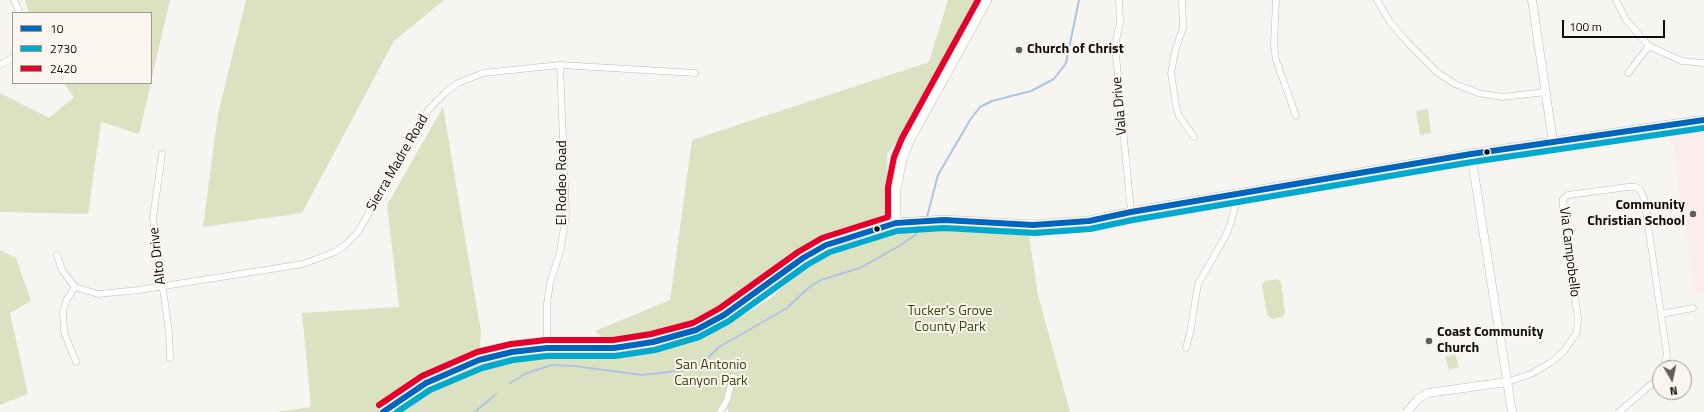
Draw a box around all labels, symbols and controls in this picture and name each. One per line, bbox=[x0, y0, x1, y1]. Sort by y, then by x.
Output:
legend bbox=[12, 12, 152, 84]
scale bar bbox=[1564, 12, 1667, 38]
text: 100 m bbox=[1569, 17, 1602, 36]
text: 10 bbox=[50, 19, 63, 38]
text: 2730 bbox=[50, 39, 77, 58]
place label: Church of Christ bbox=[1027, 42, 1124, 58]
marker: Church of Christ bbox=[1014, 45, 1024, 55]
text: 2420 bbox=[50, 59, 77, 78]
street label: Vala Drive bbox=[1109, 76, 1131, 136]
street label: Sierra Madre Road bbox=[364, 112, 432, 214]
street label: El Rodeo Road bbox=[555, 140, 571, 226]
unlabelled marker bbox=[1482, 147, 1492, 157]
place label: Community Christian School bbox=[1587, 198, 1685, 230]
street label: Via Campobello bbox=[1555, 206, 1583, 298]
marker: Community Christian School bbox=[1688, 209, 1698, 219]
unlabelled marker bbox=[872, 224, 882, 234]
street label: Alto Drive bbox=[146, 226, 170, 286]
park label: Tucker's Grove County Park bbox=[908, 304, 992, 336]
place label: Coast Community Church bbox=[1437, 325, 1543, 358]
marker: Coast Community Church bbox=[1424, 336, 1434, 346]
park label: San Antonio Canyon Park bbox=[674, 358, 748, 390]
north arrow bbox=[1652, 360, 1692, 400]
text: N bbox=[1669, 382, 1679, 399]

